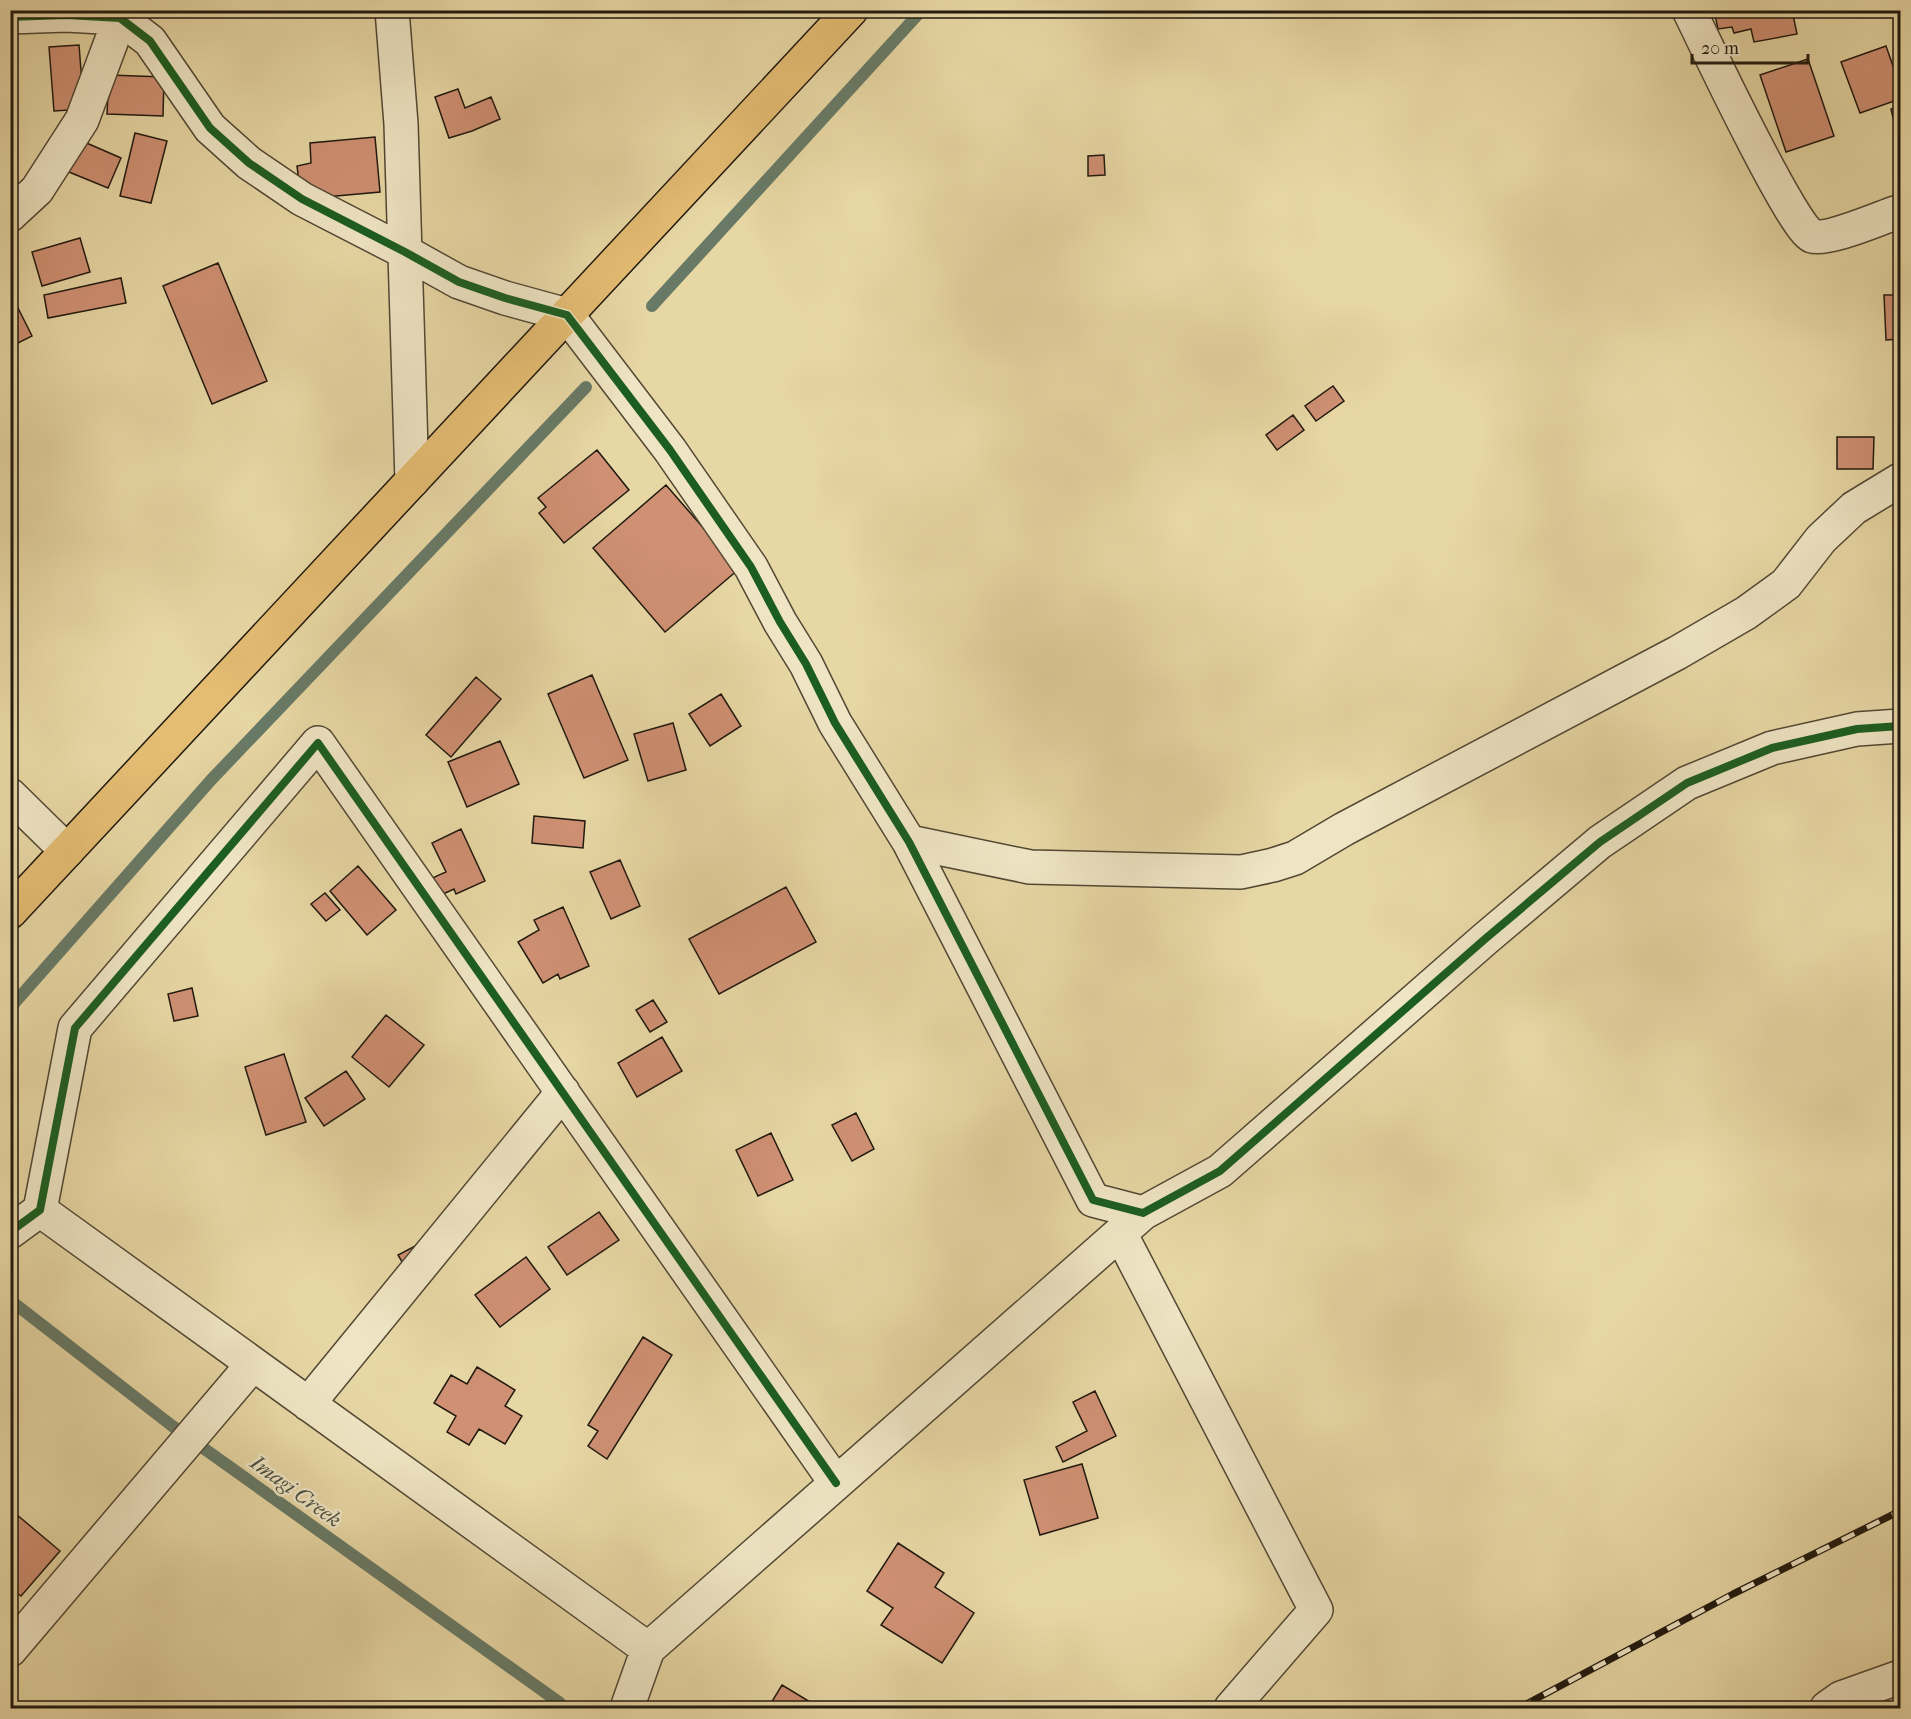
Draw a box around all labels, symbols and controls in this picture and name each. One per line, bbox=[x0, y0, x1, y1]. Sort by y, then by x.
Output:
scale bar bbox=[1692, 27, 1808, 65]
text: 20 m bbox=[1701, 38, 1739, 59]
water label: Imagi Creek bbox=[245, 1449, 346, 1532]

